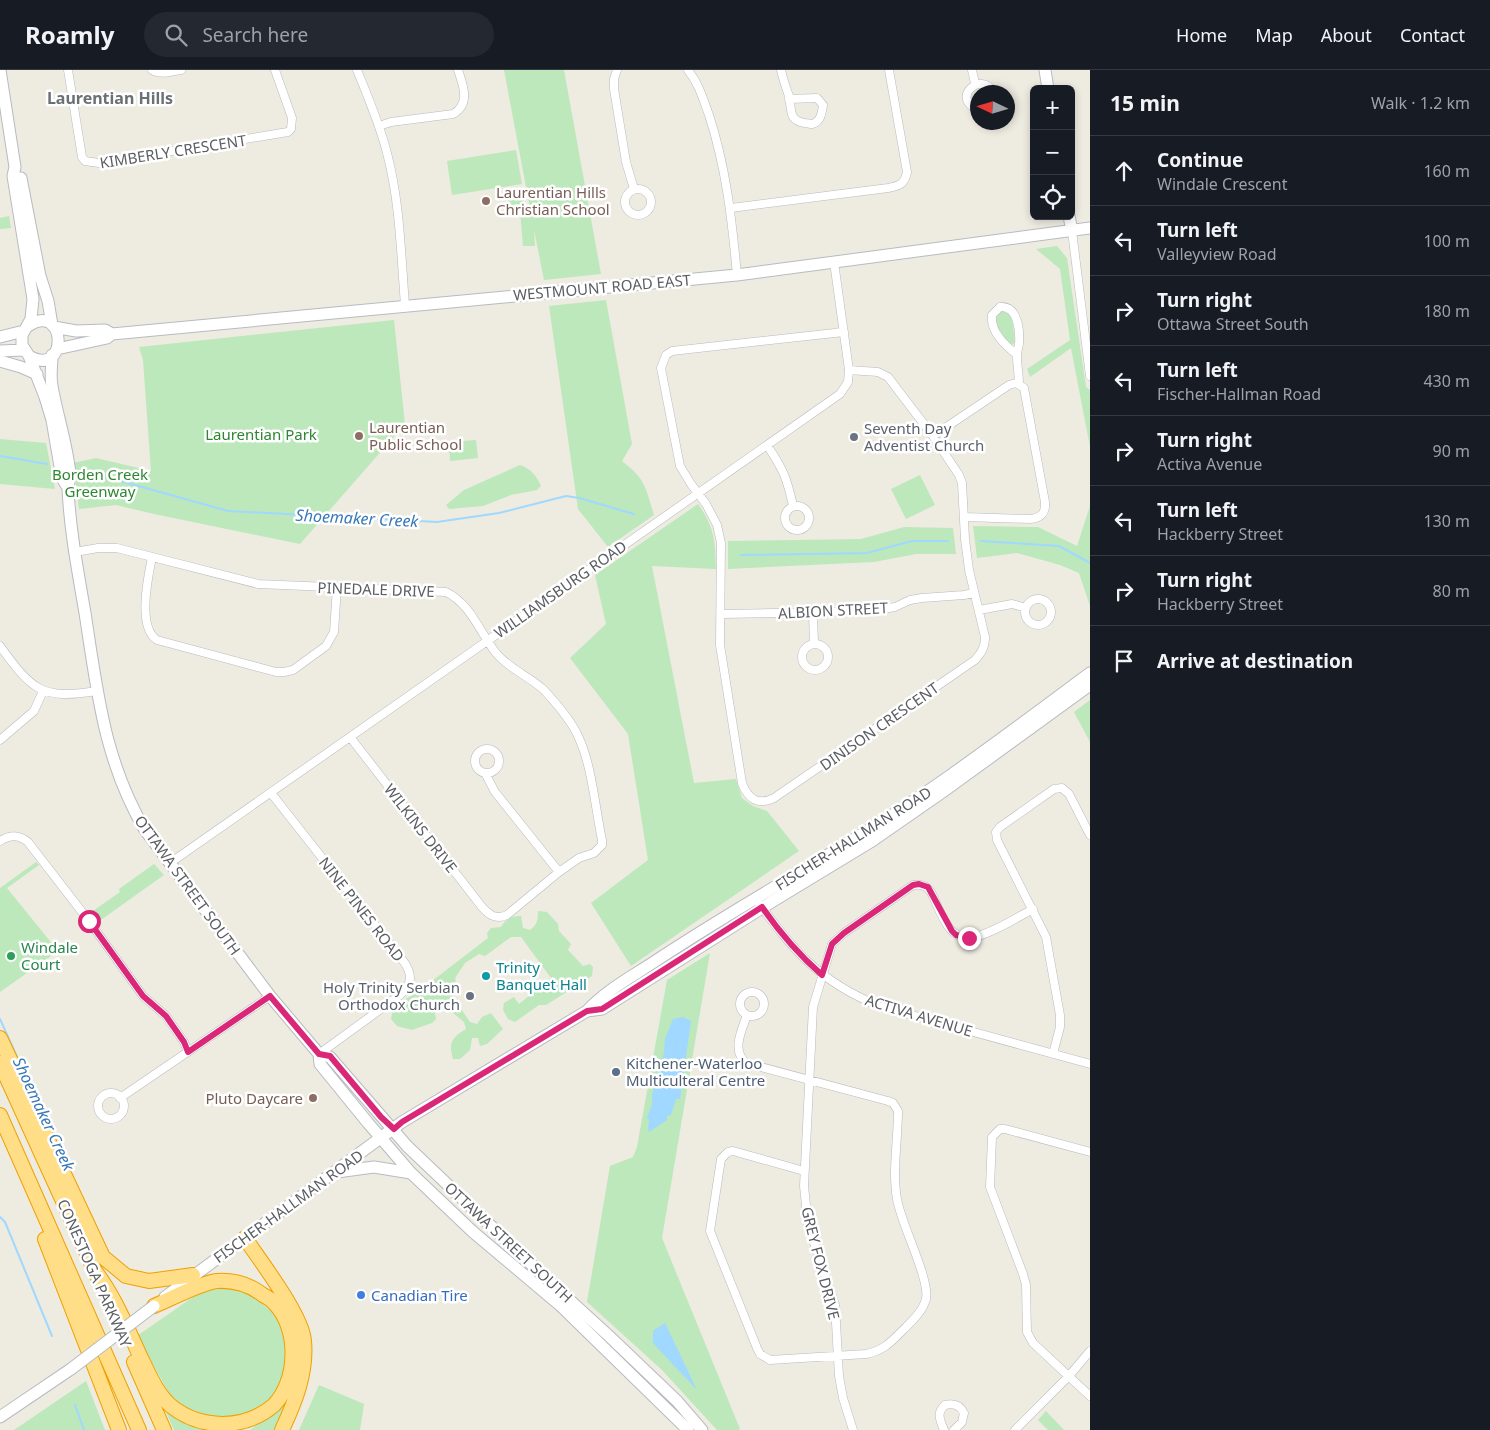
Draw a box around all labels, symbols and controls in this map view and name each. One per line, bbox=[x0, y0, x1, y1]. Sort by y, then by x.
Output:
search box bbox=[144, 12, 494, 57]
text: Roamly bbox=[25, 18, 114, 51]
icon: search bbox=[162, 21, 190, 49]
text: Search here bbox=[202, 22, 308, 48]
text: Home bbox=[1176, 23, 1227, 47]
text: Map bbox=[1255, 23, 1293, 47]
text: About bbox=[1321, 23, 1372, 47]
text: Contact bbox=[1400, 23, 1465, 47]
north arrow bbox=[970, 85, 1015, 130]
map controls bbox=[1030, 85, 1075, 220]
button: + bbox=[1030, 85, 1075, 130]
district label: Laurentian Hills bbox=[47, 87, 173, 109]
text: 15 min bbox=[1110, 89, 1180, 117]
text: Walk · 1.2 km bbox=[1371, 92, 1470, 114]
street label: KIMBERLY CRESCENT bbox=[98, 129, 248, 172]
button: − bbox=[1030, 130, 1075, 175]
text: Continue bbox=[1157, 147, 1243, 173]
icon: ahead bbox=[1110, 157, 1138, 185]
text: 160 m bbox=[1423, 160, 1470, 182]
text: Windale Crescent bbox=[1157, 173, 1287, 195]
button: locate bbox=[1030, 175, 1075, 220]
place label: Laurentian Hills Christian School bbox=[496, 182, 610, 219]
marker: Laurentian Hills Christian School bbox=[480, 195, 492, 207]
text: Turn left bbox=[1157, 217, 1238, 243]
icon: left bbox=[1110, 227, 1138, 255]
text: 100 m bbox=[1423, 230, 1470, 252]
text: Valleyview Road bbox=[1157, 243, 1277, 265]
street label: WESTMOUNT ROAD EAST bbox=[512, 269, 692, 305]
text: Turn right bbox=[1157, 287, 1252, 313]
icon: right bbox=[1110, 297, 1138, 325]
text: 180 m bbox=[1423, 300, 1470, 322]
text: Ottawa Street South bbox=[1157, 313, 1309, 335]
text: Turn left bbox=[1157, 357, 1238, 383]
icon: left bbox=[1110, 367, 1138, 395]
text: 430 m bbox=[1423, 370, 1470, 392]
text: Fischer-Hallman Road bbox=[1157, 383, 1321, 405]
place label: Laurentian Public School bbox=[369, 417, 462, 454]
place label: Seventh Day Adventist Church bbox=[864, 418, 984, 455]
park label: Laurentian Park bbox=[205, 424, 317, 444]
text: Turn right bbox=[1157, 427, 1252, 453]
marker: Laurentian Public School bbox=[353, 430, 365, 442]
marker: Seventh Day Adventist Church bbox=[848, 431, 860, 443]
icon: right bbox=[1110, 437, 1138, 465]
text: 90 m bbox=[1433, 440, 1470, 462]
text: Activa Avenue bbox=[1157, 453, 1262, 475]
park label: Borden Creek Greenway bbox=[52, 464, 148, 501]
text: Turn left bbox=[1157, 497, 1238, 523]
water label: Shoemaker Creek bbox=[295, 504, 420, 532]
icon: left bbox=[1110, 507, 1138, 535]
text: 130 m bbox=[1423, 510, 1470, 532]
text: Hackberry Street bbox=[1157, 523, 1283, 545]
street label: WILLIAMSBURG ROAD bbox=[490, 536, 630, 642]
text: Turn right bbox=[1157, 567, 1252, 593]
street label: PINEDALE DRIVE bbox=[317, 577, 435, 601]
icon: right bbox=[1110, 577, 1138, 605]
text: 80 m bbox=[1433, 580, 1470, 602]
text: Hackberry Street bbox=[1157, 593, 1283, 615]
street label: ALBION STREET bbox=[777, 597, 889, 623]
icon: arrive bbox=[1110, 647, 1138, 675]
text: Arrive at destination bbox=[1157, 648, 1353, 674]
street label: DINISON CRESCENT bbox=[816, 677, 943, 775]
street label: WILKINS DRIVE bbox=[380, 779, 462, 877]
street label: FISCHER-HALLMAN ROAD bbox=[771, 782, 935, 894]
street label: OTTAWA STREET SOUTH bbox=[130, 811, 246, 959]
street label: NINE PINES ROAD bbox=[315, 853, 409, 965]
route start bbox=[78, 910, 101, 933]
route end bbox=[958, 927, 981, 950]
place label: Windale Court bbox=[21, 937, 78, 974]
marker: Windale Court bbox=[5, 950, 17, 962]
place label: Trinity Banquet Hall bbox=[496, 957, 587, 994]
marker: Trinity Banquet Hall bbox=[480, 970, 492, 982]
place label: Holy Trinity Serbian Orthodox Church bbox=[323, 977, 460, 1014]
street label: ACTIVA AVENUE bbox=[863, 989, 975, 1041]
marker: Holy Trinity Serbian Orthodox Church bbox=[464, 990, 476, 1002]
place label: Kitchener-Waterloo Multiculteral Centre bbox=[626, 1053, 765, 1090]
water label: Shoemaker Creek bbox=[8, 1054, 80, 1175]
marker: Kitchener-Waterloo Multiculteral Centre bbox=[610, 1066, 622, 1078]
place label: Pluto Daycare bbox=[205, 1088, 303, 1108]
marker: Pluto Daycare bbox=[307, 1092, 319, 1104]
street label: FISCHER-HALLMAN ROAD bbox=[209, 1145, 367, 1267]
street label: OTTAWA STREET SOUTH bbox=[441, 1177, 577, 1307]
street label: CONESTOGA PARKWAY bbox=[53, 1196, 137, 1351]
street label: GREY FOX DRIVE bbox=[797, 1205, 845, 1321]
place label: Canadian Tire bbox=[371, 1285, 468, 1305]
marker: Canadian Tire bbox=[355, 1289, 367, 1301]

